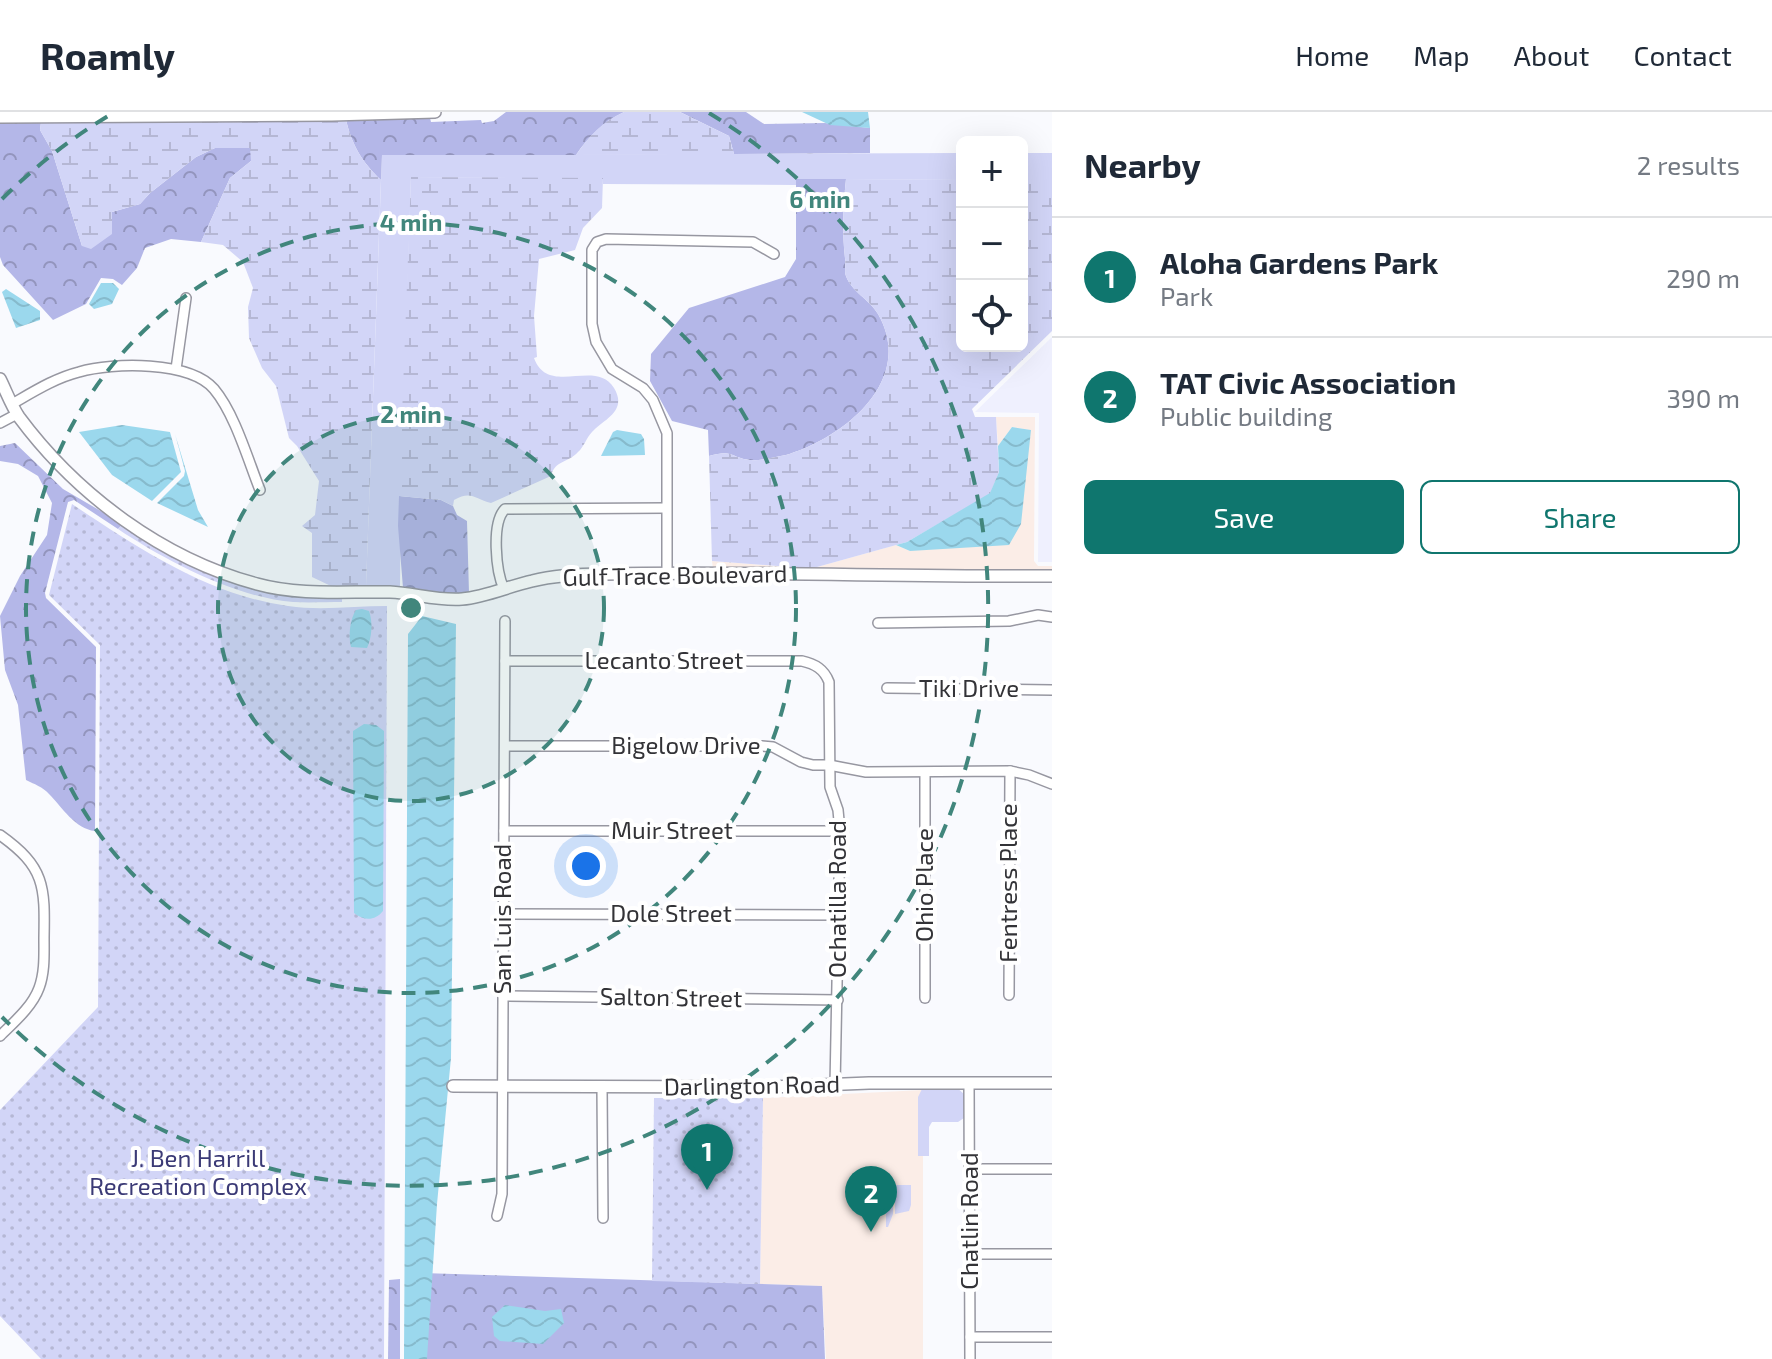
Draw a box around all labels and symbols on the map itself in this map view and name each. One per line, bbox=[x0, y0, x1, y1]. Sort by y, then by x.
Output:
text: 6 min bbox=[789, 184, 851, 213]
text: 4 min bbox=[380, 207, 442, 236]
text: 2 min bbox=[380, 399, 442, 428]
street label: Gulf Trace Boulevard bbox=[562, 558, 788, 591]
centre of rings bbox=[397, 594, 425, 622]
street label: Lecanto Street bbox=[585, 645, 743, 674]
street label: Tiki Drive bbox=[919, 673, 1019, 702]
street label: Bigelow Drive bbox=[611, 730, 761, 759]
street label: Fentress Place bbox=[993, 803, 1022, 963]
street label: Muir Street bbox=[611, 815, 733, 844]
street label: Ochatilla Road bbox=[822, 820, 851, 978]
street label: Ohio Place bbox=[909, 828, 938, 942]
street label: San Luis Road bbox=[487, 844, 516, 994]
your location bbox=[566, 846, 606, 886]
street label: Dole Street bbox=[610, 898, 732, 927]
street label: Salton Street bbox=[600, 981, 742, 1012]
street label: Darlington Road bbox=[663, 1068, 840, 1101]
pin: 1 bbox=[681, 1124, 733, 1190]
park label: J. Ben Harrill Recreation Complex bbox=[89, 1143, 307, 1200]
street label: Chatlin Road bbox=[954, 1152, 983, 1290]
pin: 2 bbox=[845, 1166, 897, 1232]

